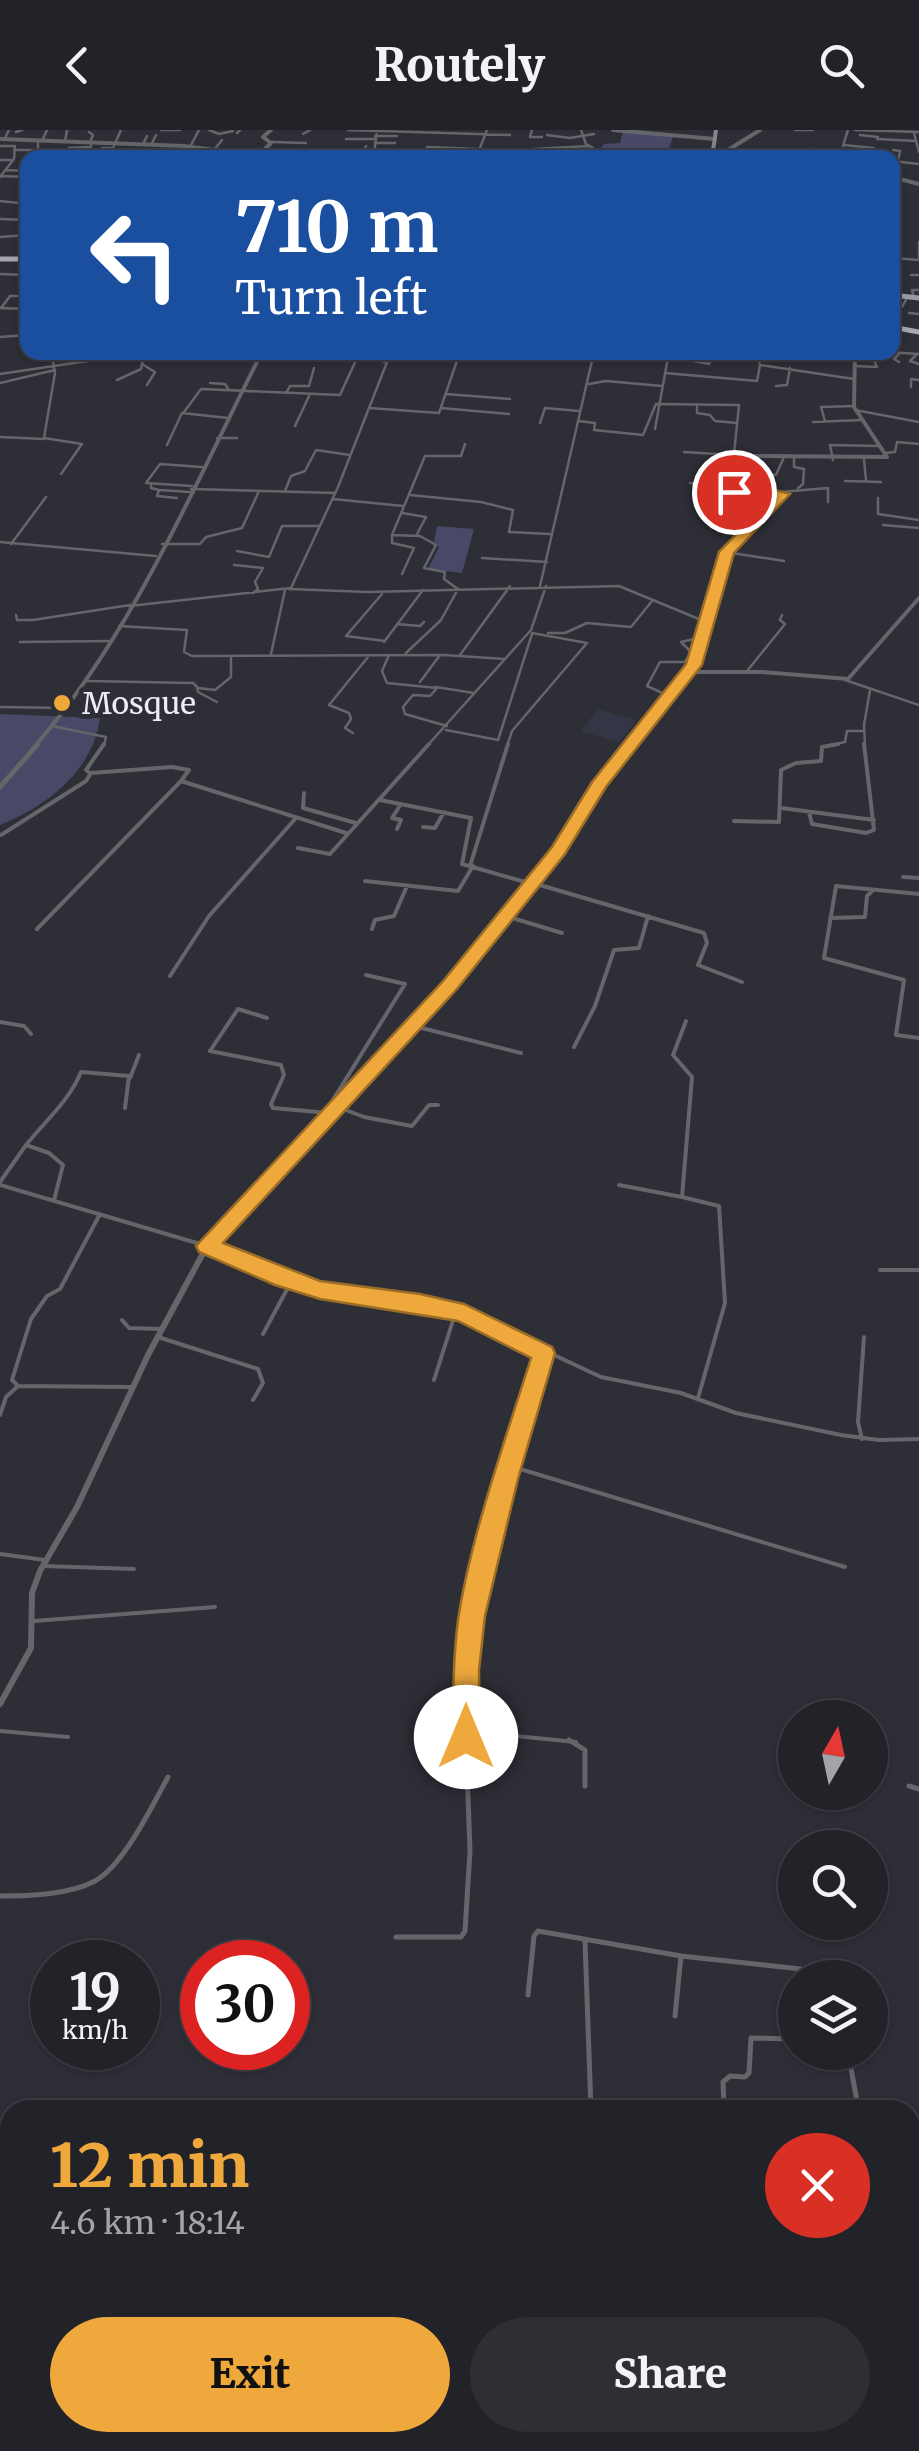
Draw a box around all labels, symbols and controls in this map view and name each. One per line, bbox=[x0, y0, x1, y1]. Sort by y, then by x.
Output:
text: Routely bbox=[374, 37, 545, 93]
icon: back bbox=[50, 38, 105, 93]
icon: search bbox=[814, 38, 869, 93]
text: 710 m bbox=[235, 183, 438, 271]
icon: left bbox=[70, 190, 200, 320]
text: Turn left bbox=[235, 270, 427, 326]
pin bbox=[692, 450, 777, 535]
icon: arrive bbox=[707, 465, 762, 520]
place label: Mosque bbox=[82, 684, 196, 722]
marker: Mosque bbox=[51, 692, 73, 714]
position arrow bbox=[414, 1685, 518, 1789]
north arrow bbox=[778, 1700, 888, 1810]
map controls bbox=[778, 1700, 888, 2070]
button: search bbox=[778, 1830, 888, 1940]
speed limit sign: 30 bbox=[180, 1940, 310, 2070]
button: layers bbox=[778, 1960, 888, 2070]
text: 19 bbox=[69, 1961, 121, 2024]
text: km/h bbox=[62, 2014, 128, 2046]
text: 12 min bbox=[50, 2128, 249, 2203]
button: close bbox=[765, 2133, 870, 2238]
text: 4.6 km · 18:14 bbox=[50, 2203, 245, 2243]
button: Exit bbox=[50, 2317, 450, 2432]
button: Share bbox=[470, 2317, 870, 2432]

